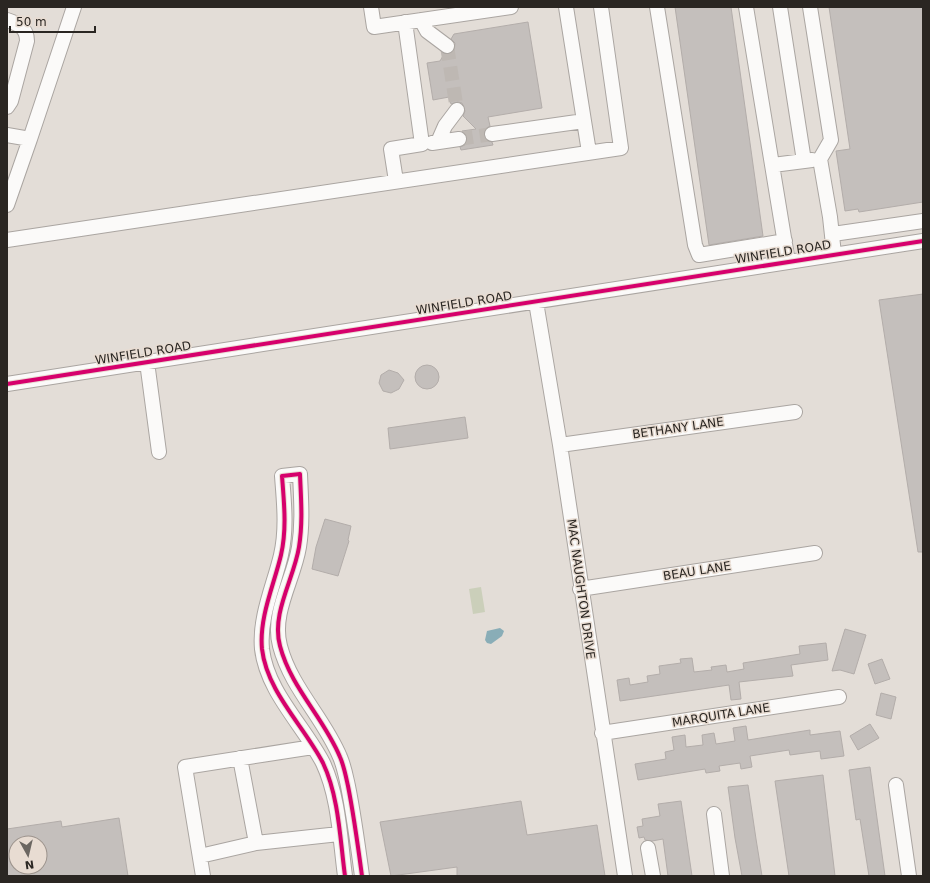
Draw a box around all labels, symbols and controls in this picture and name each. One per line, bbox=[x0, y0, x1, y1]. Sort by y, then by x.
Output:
scale bar bbox=[10, 8, 95, 34]
text: 50 m bbox=[16, 15, 47, 29]
street label: WINFIELD ROAD bbox=[734, 237, 832, 267]
street label: WINFIELD ROAD bbox=[415, 288, 513, 318]
street label: WINFIELD ROAD bbox=[94, 338, 192, 368]
street label: BETHANY LANE bbox=[631, 415, 725, 441]
street label: MAC NAUGHTON DRIVE bbox=[564, 518, 598, 660]
street label: BEAU LANE bbox=[662, 559, 732, 583]
street label: MARQUITA LANE bbox=[671, 700, 771, 730]
north arrow bbox=[8, 835, 48, 875]
text: N bbox=[24, 857, 35, 871]

